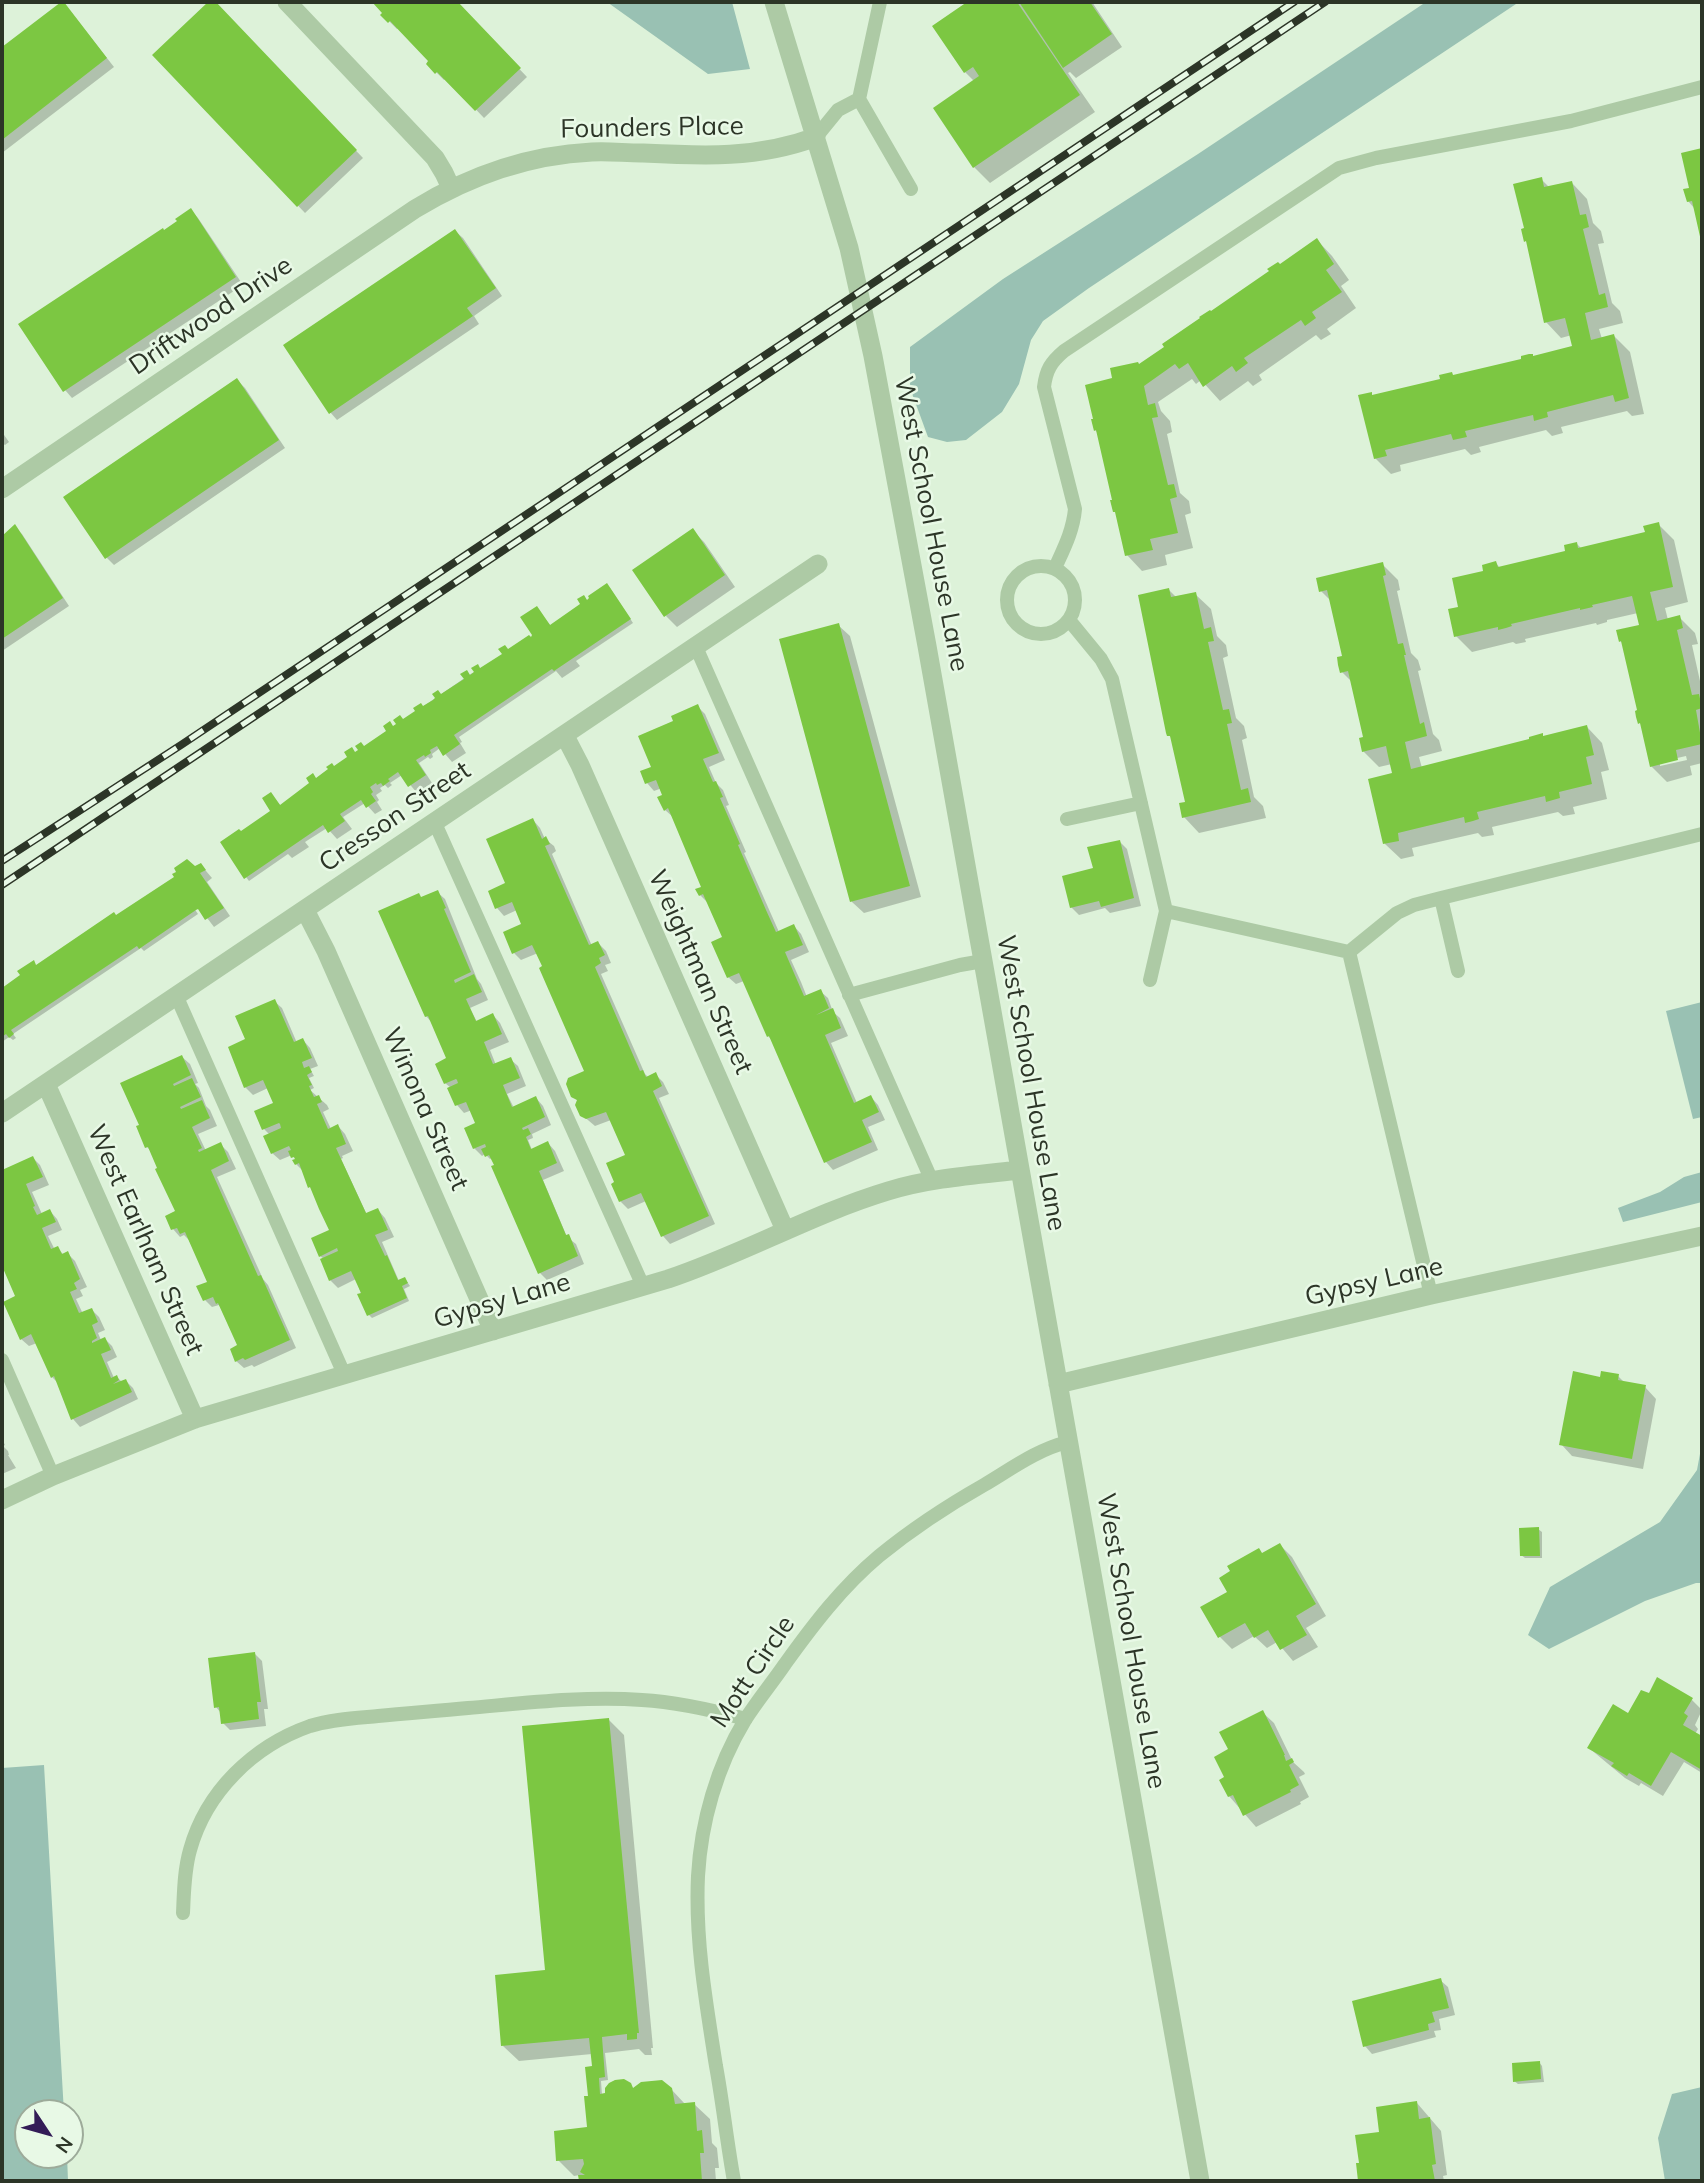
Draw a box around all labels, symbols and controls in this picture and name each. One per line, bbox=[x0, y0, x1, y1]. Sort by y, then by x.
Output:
street label: Founders Place bbox=[560, 111, 744, 145]
street label: Driftwood Drive bbox=[124, 250, 298, 382]
street label: West School House Lane bbox=[887, 374, 975, 674]
street label: Cresson Street bbox=[313, 755, 477, 879]
street label: Weightman Street bbox=[641, 865, 759, 1079]
street label: West School House Lane bbox=[990, 933, 1072, 1233]
street label: Winona Street bbox=[375, 1023, 475, 1195]
street label: West Earlham Street bbox=[80, 1120, 210, 1360]
street label: Gypsy Lane bbox=[1302, 1251, 1446, 1313]
street label: Gypsy Lane bbox=[430, 1267, 574, 1335]
street label: West School House Lane bbox=[1090, 1491, 1172, 1791]
street label: Mott Circle bbox=[704, 1610, 802, 1734]
north arrow bbox=[14, 2099, 84, 2169]
text: N bbox=[50, 2132, 78, 2158]

